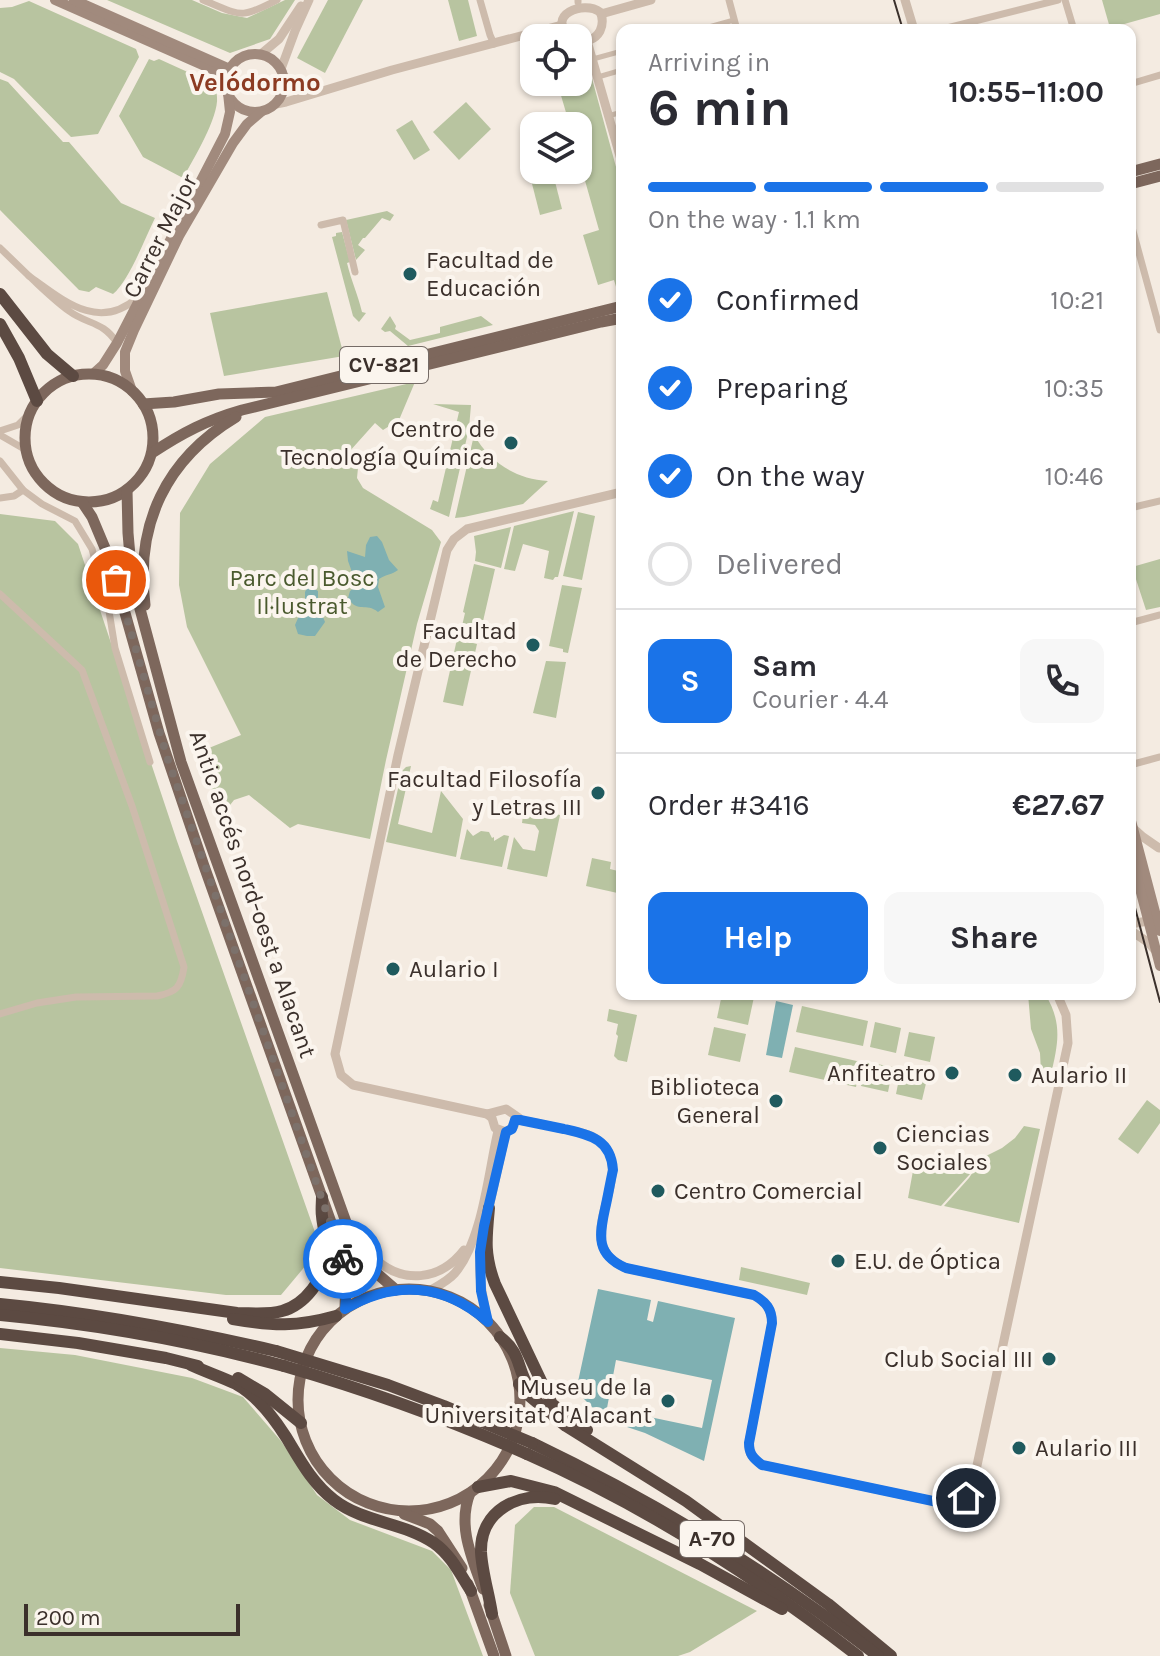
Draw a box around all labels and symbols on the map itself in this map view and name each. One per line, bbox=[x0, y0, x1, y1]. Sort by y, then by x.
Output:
district label: Velódormo bbox=[189, 67, 321, 98]
street label: Carrer Major bbox=[117, 169, 203, 302]
place label: Facultad de Educación bbox=[426, 246, 554, 302]
marker: Facultad de Educación bbox=[401, 265, 419, 283]
road number: CV-821 bbox=[340, 347, 428, 383]
place label: Centro de Tecnología Química bbox=[281, 415, 495, 471]
marker: Centro de Tecnología Química bbox=[502, 434, 520, 452]
pin bbox=[82, 546, 150, 614]
park label: Parc del Bosc Il·lustrat bbox=[229, 564, 375, 620]
place label: Facultad de Derecho bbox=[396, 617, 517, 673]
marker: Facultad de Derecho bbox=[524, 636, 542, 654]
street label: Antic accés nord-oest a Alacant bbox=[184, 727, 322, 1061]
place label: Facultad Filosofía y Letras III bbox=[387, 765, 582, 821]
marker: Facultad Filosofía y Letras III bbox=[589, 784, 607, 802]
place label: Aulario I bbox=[409, 955, 499, 983]
marker: Aulario I bbox=[384, 960, 402, 978]
place label: Anfiteatro bbox=[827, 1059, 936, 1087]
place label: Aulario II bbox=[1031, 1061, 1127, 1089]
marker: Anfiteatro bbox=[943, 1064, 961, 1082]
marker: Aulario II bbox=[1006, 1066, 1024, 1084]
place label: Biblioteca General bbox=[650, 1073, 760, 1129]
marker: Biblioteca General bbox=[767, 1092, 785, 1110]
place label: Ciencias Sociales bbox=[896, 1120, 990, 1176]
marker: Ciencias Sociales bbox=[871, 1139, 889, 1157]
place label: Centro Comercial bbox=[674, 1177, 863, 1205]
marker: Centro Comercial bbox=[649, 1182, 667, 1200]
courier bbox=[303, 1219, 383, 1299]
place label: E.U. de Óptica bbox=[854, 1247, 1001, 1275]
marker: E.U. de Óptica bbox=[829, 1252, 847, 1270]
place label: Club Social III bbox=[884, 1345, 1033, 1373]
marker: Club Social III bbox=[1040, 1350, 1058, 1368]
place label: Museu de la Universitat d'Alacant bbox=[425, 1373, 652, 1429]
marker: Museu de la Universitat d'Alacant bbox=[659, 1392, 677, 1410]
place label: Aulario III bbox=[1035, 1434, 1138, 1462]
marker: Aulario III bbox=[1010, 1439, 1028, 1457]
pin bbox=[932, 1464, 1000, 1532]
road number: A-70 bbox=[680, 1521, 744, 1557]
scale bar bbox=[24, 1600, 240, 1636]

